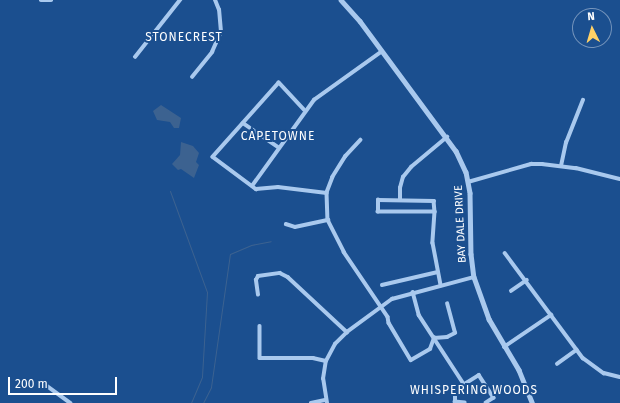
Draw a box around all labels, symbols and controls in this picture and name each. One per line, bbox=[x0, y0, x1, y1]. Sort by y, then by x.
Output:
north arrow bbox=[572, 8, 612, 48]
text: N bbox=[587, 10, 595, 23]
district label: STONECREST bbox=[145, 31, 223, 45]
district label: CAPETOWNE bbox=[241, 130, 315, 144]
street label: BAY DALE DRIVE bbox=[452, 185, 470, 263]
scale bar bbox=[10, 369, 119, 395]
text: 200 m bbox=[15, 377, 48, 391]
district label: WHISPERING WOODS bbox=[410, 384, 538, 398]

